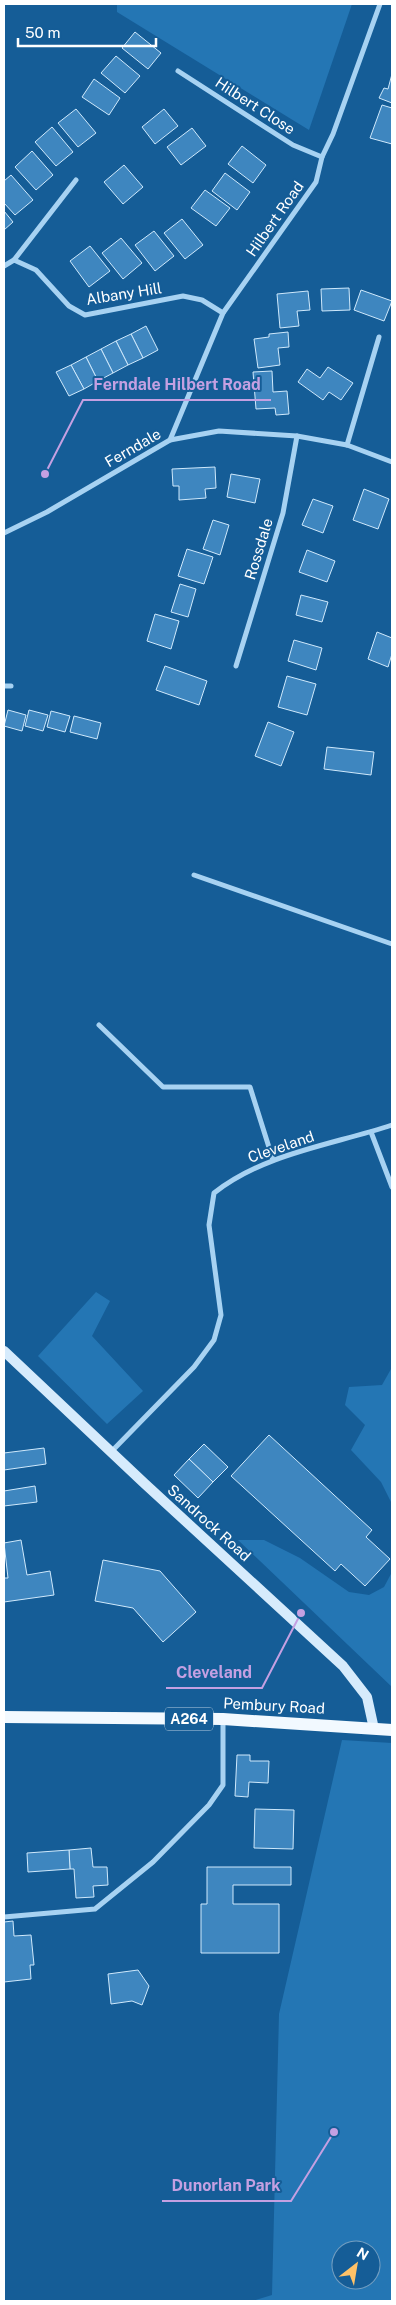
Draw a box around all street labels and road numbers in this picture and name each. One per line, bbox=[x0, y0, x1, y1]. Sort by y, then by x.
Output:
street label: Hilbert Close bbox=[212, 74, 298, 138]
street label: Hilbert Road bbox=[242, 178, 307, 260]
street label: Albany Hill bbox=[85, 279, 163, 308]
street label: Ferndale bbox=[102, 425, 164, 470]
street label: Rossdale bbox=[241, 516, 276, 582]
street label: Cleveland bbox=[245, 1127, 316, 1166]
street label: Sandrock Road bbox=[164, 1481, 254, 1564]
street label: Pembury Road bbox=[223, 1694, 325, 1717]
road number: A264 bbox=[165, 1708, 213, 1730]

